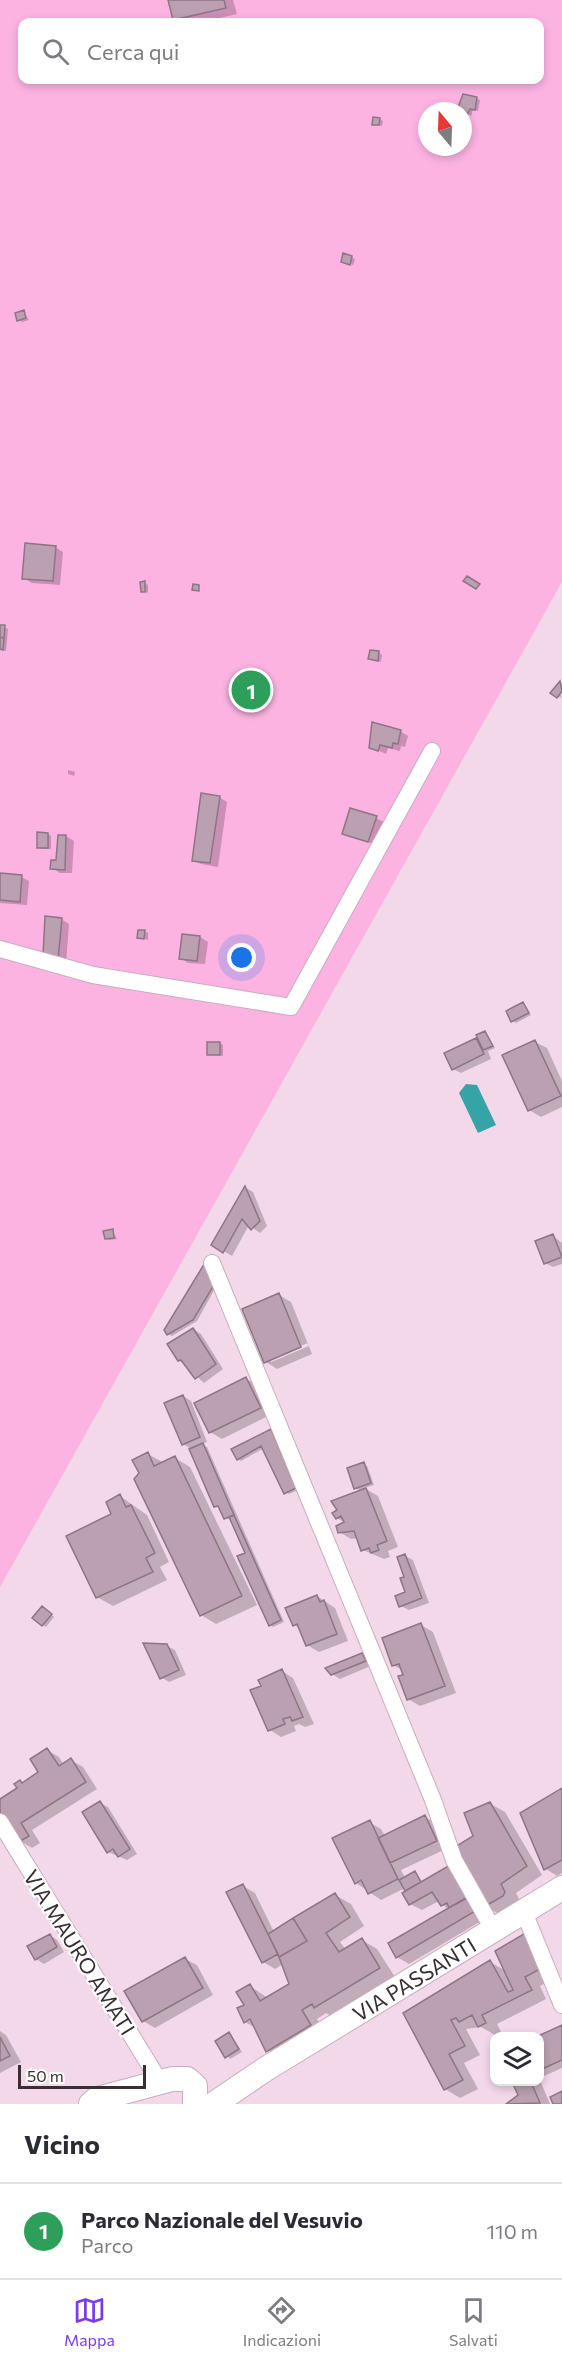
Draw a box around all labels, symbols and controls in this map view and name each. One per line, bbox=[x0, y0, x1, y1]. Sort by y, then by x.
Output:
search box bbox=[18, 18, 544, 84]
icon: search bbox=[39, 35, 72, 68]
text: Cerca qui bbox=[87, 38, 179, 65]
north arrow bbox=[418, 102, 472, 156]
pin: 1 bbox=[232, 668, 270, 712]
your location bbox=[227, 943, 256, 972]
street label: VIA MAURO AMATI bbox=[19, 1865, 141, 2039]
street label: VIA PASSANTI bbox=[348, 1931, 480, 2026]
map controls bbox=[490, 2032, 544, 2086]
button: layers bbox=[490, 2032, 544, 2086]
scale bar bbox=[18, 2062, 146, 2090]
text: 50 m bbox=[27, 2066, 64, 2085]
text: Vicino bbox=[24, 2128, 100, 2159]
text: Parco Nazionale del Vesuvio bbox=[81, 2206, 363, 2233]
text: 1 bbox=[39, 2219, 48, 2243]
text: 110 m bbox=[487, 2219, 538, 2243]
text: Parco bbox=[81, 2233, 134, 2257]
tab: Mappa bbox=[64, 2294, 115, 2349]
tab: Indicazioni bbox=[243, 2294, 321, 2349]
tab: Salvati bbox=[449, 2294, 498, 2349]

